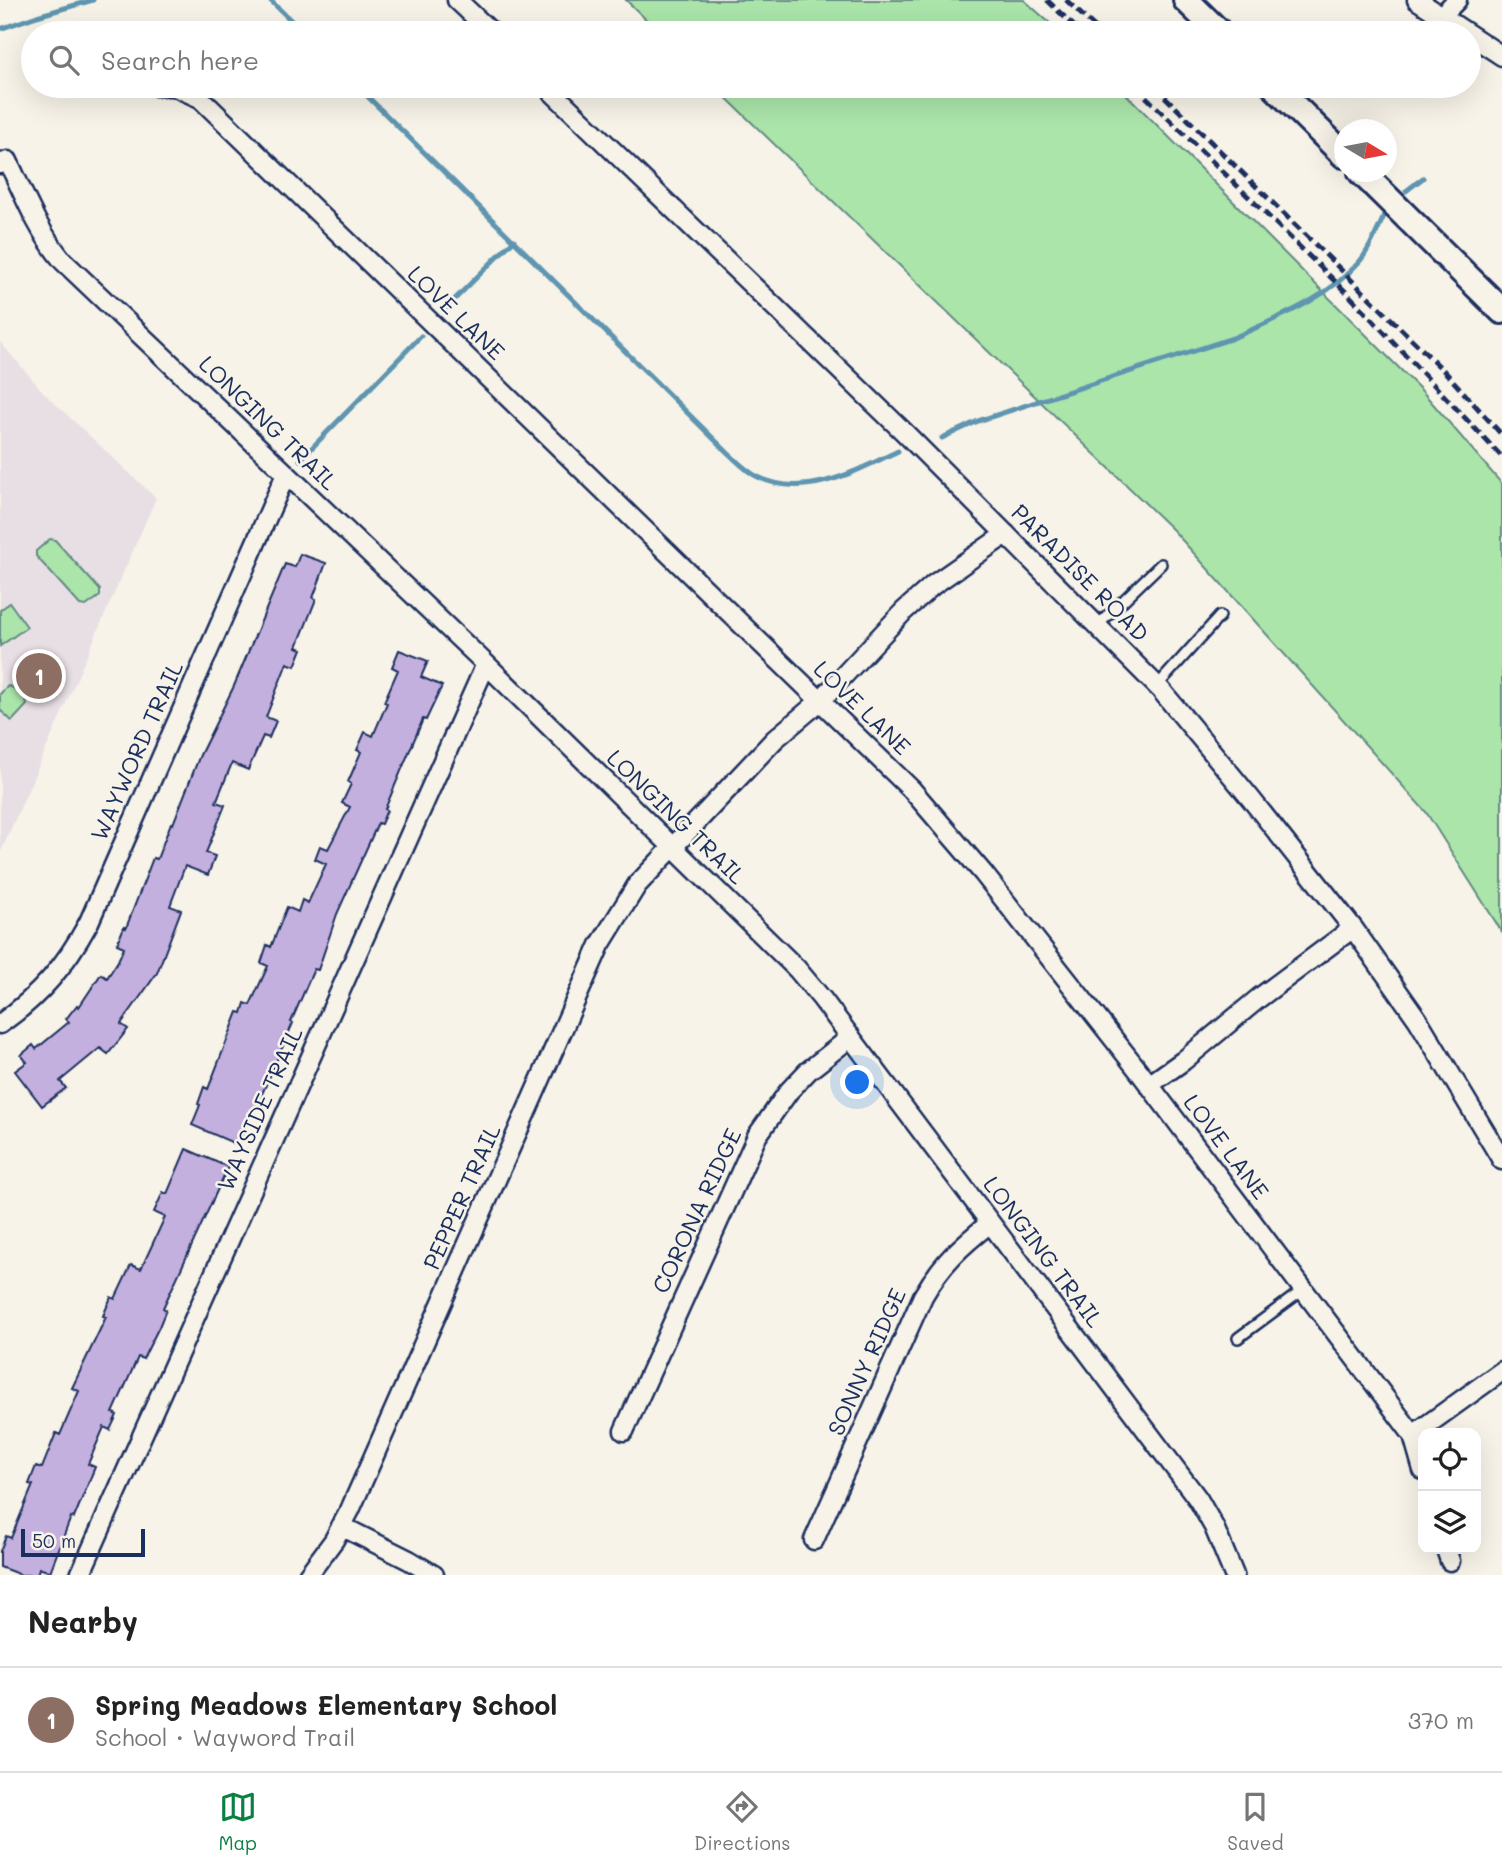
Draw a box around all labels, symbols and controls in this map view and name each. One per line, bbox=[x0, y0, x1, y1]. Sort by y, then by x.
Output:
search box bbox=[21, 21, 1481, 98]
icon: search bbox=[45, 41, 83, 79]
text: Search here bbox=[101, 43, 259, 77]
north arrow bbox=[1334, 119, 1397, 182]
street label: LOVE LANE bbox=[402, 258, 512, 366]
street label: LONGING TRAIL bbox=[193, 348, 344, 496]
street label: PARADISE ROAD bbox=[1005, 497, 1156, 648]
pin: 1 bbox=[16, 650, 62, 702]
street label: LOVE LANE bbox=[808, 653, 918, 761]
street label: WAYWORD TRAIL bbox=[83, 656, 189, 845]
street label: LONGING TRAIL bbox=[601, 742, 752, 890]
street label: WAYSIDE TRAIL bbox=[210, 1022, 309, 1195]
your location bbox=[840, 1065, 874, 1099]
street label: LOVE LANE bbox=[1178, 1088, 1276, 1205]
street label: PEPPER TRAIL bbox=[416, 1119, 507, 1274]
street label: CORONA RIDGE bbox=[645, 1123, 747, 1298]
street label: LONGING TRAIL bbox=[977, 1170, 1110, 1333]
street label: SONNY RIDGE bbox=[820, 1283, 912, 1440]
map controls bbox=[1418, 1428, 1481, 1554]
button: locate bbox=[1418, 1428, 1481, 1491]
button: layers bbox=[1418, 1491, 1481, 1554]
scale bar bbox=[21, 1526, 145, 1558]
text: 50 m bbox=[32, 1528, 76, 1553]
text: Nearby bbox=[28, 1601, 138, 1641]
text: Spring Meadows Elementary School bbox=[95, 1688, 557, 1722]
text: 1 bbox=[46, 1705, 56, 1735]
text: 370 m bbox=[1408, 1705, 1474, 1735]
text: School · Wayword Trail bbox=[95, 1722, 355, 1752]
tab: Map bbox=[218, 1788, 257, 1855]
tab: Directions bbox=[694, 1788, 790, 1855]
tab: Saved bbox=[1227, 1788, 1284, 1855]

